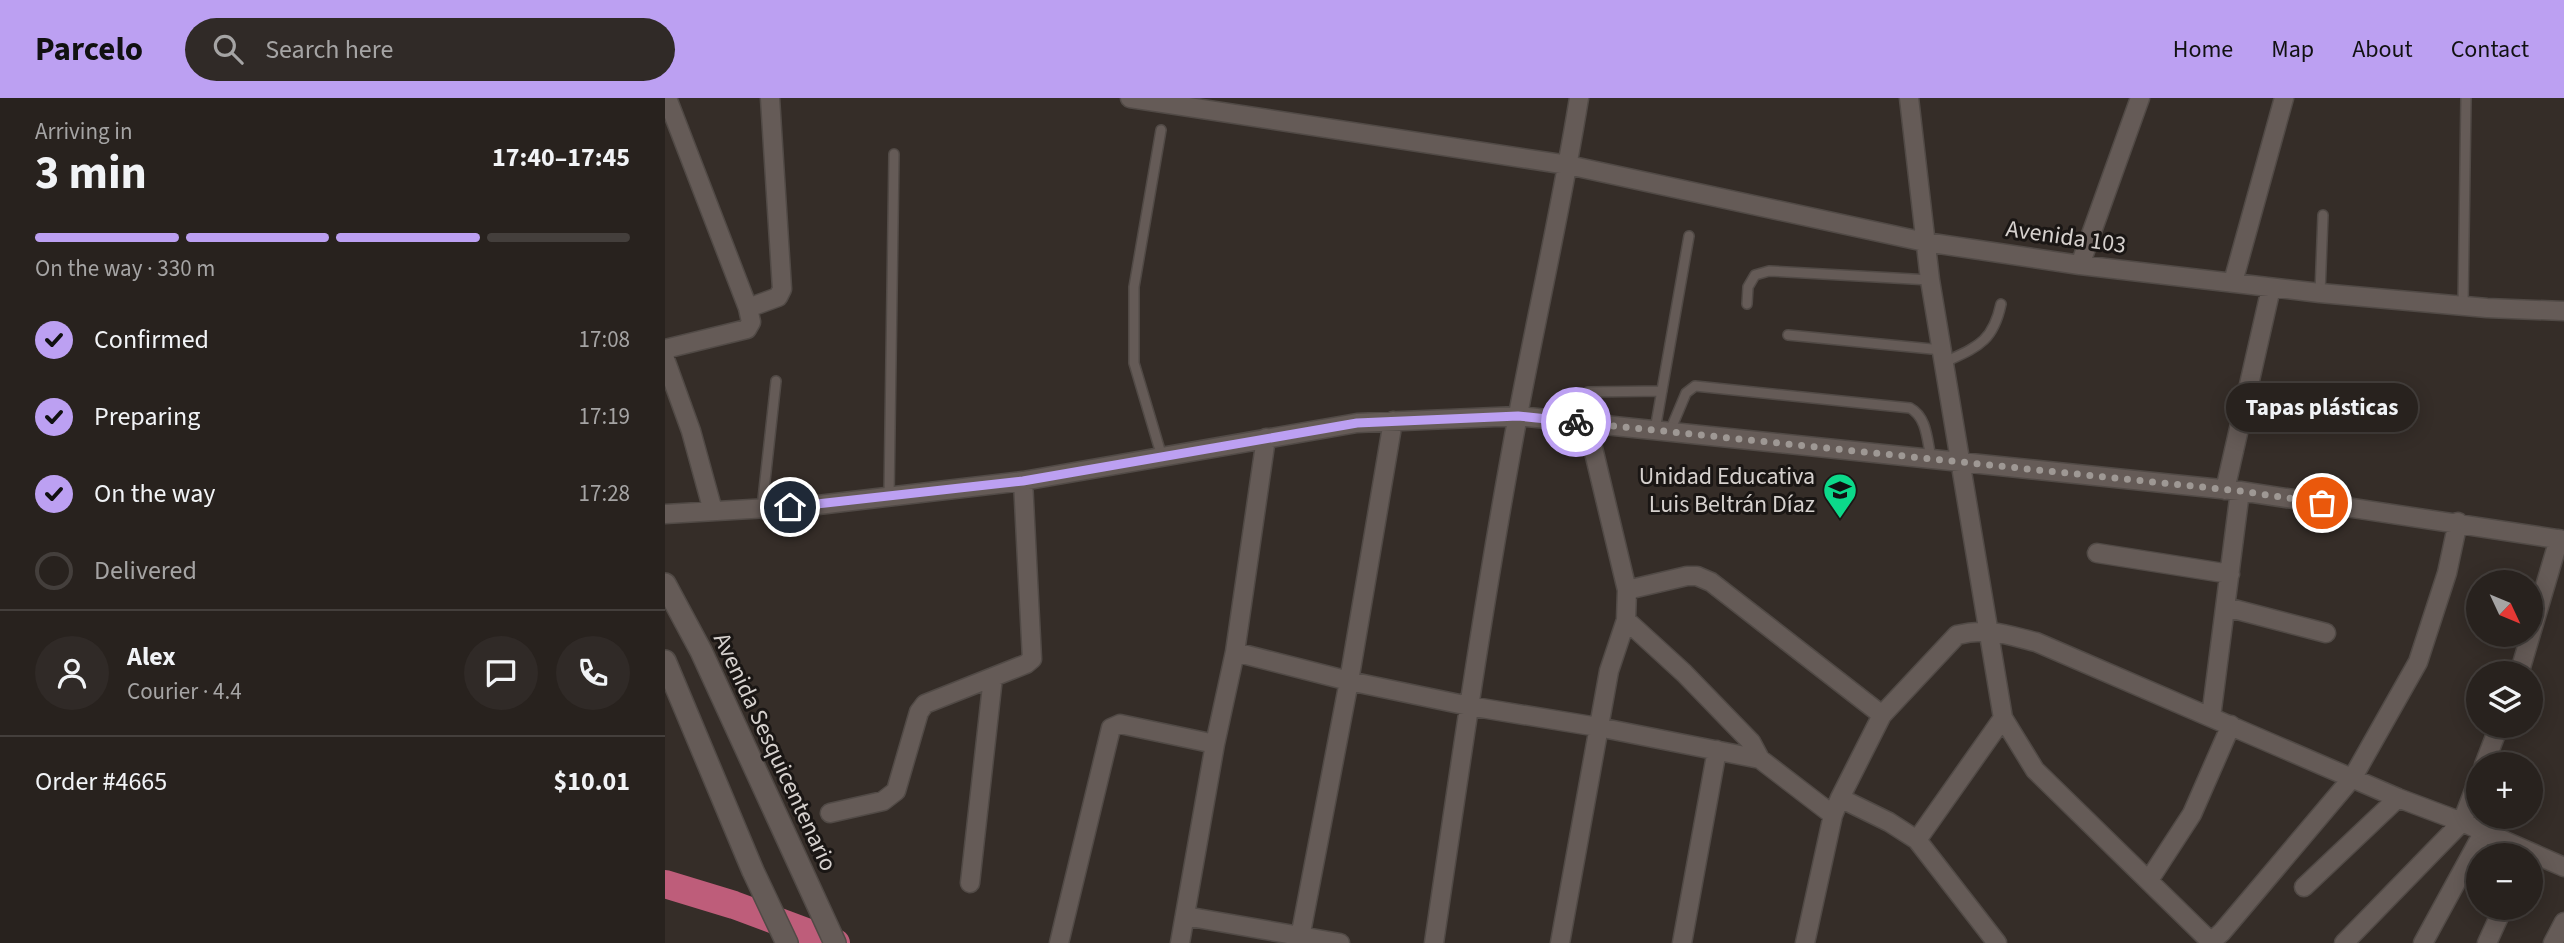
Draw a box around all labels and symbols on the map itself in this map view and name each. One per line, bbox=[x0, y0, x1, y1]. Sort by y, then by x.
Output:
street label: Avenida 103 bbox=[2004, 211, 2128, 263]
callout: Tapas plásticas bbox=[2226, 384, 2418, 433]
courier bbox=[1541, 387, 1611, 457]
place label: Unidad Educativa Luis Beltrán Díaz bbox=[1639, 459, 1815, 522]
school or university icon: Unidad Educativa Luis Beltrán Díaz bbox=[1821, 471, 1859, 520]
pin bbox=[2292, 473, 2352, 533]
pin bbox=[760, 477, 820, 537]
north arrow bbox=[2466, 570, 2543, 648]
street label: Avenida Sesquicentenario bbox=[704, 627, 846, 877]

